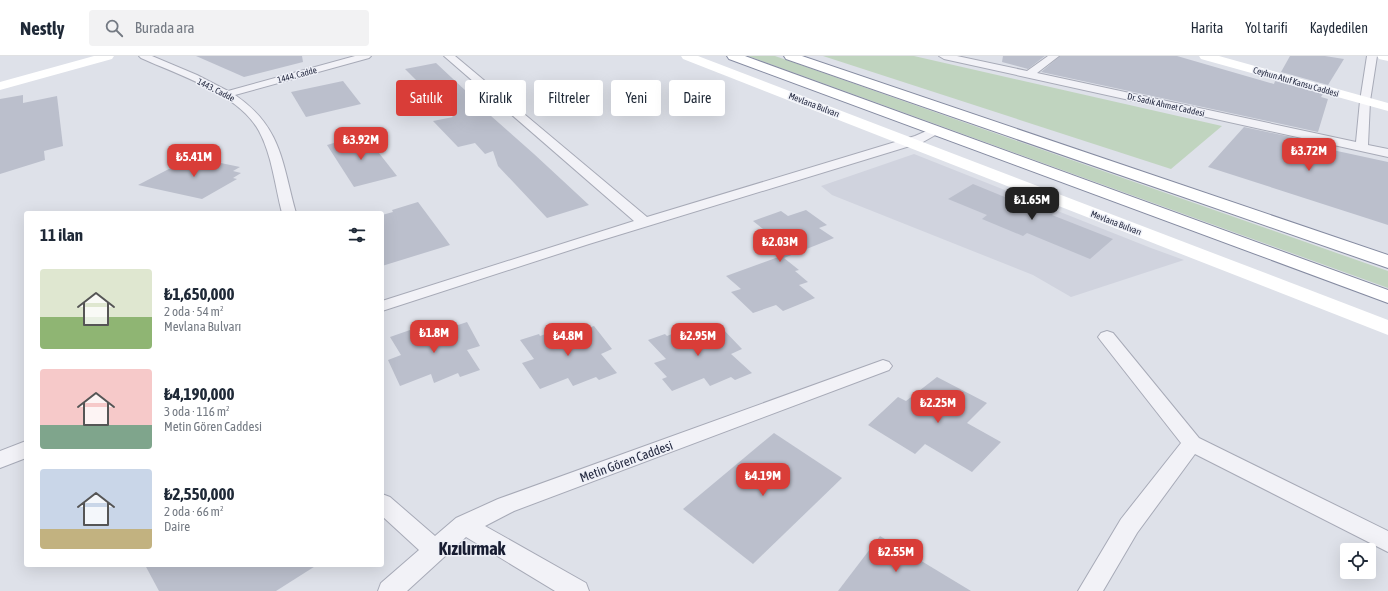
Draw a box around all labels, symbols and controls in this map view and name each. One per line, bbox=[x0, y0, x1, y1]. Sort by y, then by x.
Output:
search box bbox=[89, 10, 369, 46]
text: Nestly bbox=[20, 17, 65, 39]
icon: search bbox=[103, 17, 125, 39]
text: Burada ara bbox=[135, 19, 194, 36]
text: Harita bbox=[1191, 20, 1223, 36]
text: Yol tarifi bbox=[1245, 20, 1288, 36]
text: Kaydedilen bbox=[1310, 20, 1368, 36]
street label: 1444. Cadde bbox=[276, 65, 318, 85]
street label: Ceyhun Atuf Kansu Caddesi bbox=[1252, 65, 1340, 99]
street label: 1443. Cadde bbox=[196, 76, 236, 104]
chip: Satılık bbox=[396, 80, 457, 116]
chip: Kiralık bbox=[465, 80, 526, 116]
chip: Filtreler bbox=[534, 80, 603, 116]
chip: Yeni bbox=[611, 80, 661, 116]
chip: Daire bbox=[669, 80, 725, 116]
street label: Mevlana Bulvarı bbox=[787, 91, 841, 119]
street label: Dr. Sadık Ahmet Caddesi bbox=[1126, 91, 1206, 119]
pin: ₺3.92M bbox=[328, 127, 394, 161]
text: ₺3.92M bbox=[343, 132, 379, 147]
pin: ₺3.72M bbox=[1276, 138, 1342, 172]
text: ₺3.72M bbox=[1291, 143, 1327, 158]
pin: ₺5.41M bbox=[161, 144, 227, 178]
text: ₺5.41M bbox=[176, 149, 212, 164]
pin: ₺1.65M bbox=[999, 187, 1065, 221]
text: ₺1.65M bbox=[1014, 192, 1050, 207]
street label: Mevlana Bulvarı bbox=[1089, 209, 1143, 237]
icon: filters bbox=[346, 224, 368, 246]
text: 11 ilan bbox=[40, 225, 83, 245]
pin: ₺2.03M bbox=[747, 229, 813, 263]
text: ₺2.03M bbox=[762, 234, 798, 249]
text: ₺1,650,000 bbox=[164, 284, 234, 304]
icon: home bbox=[72, 285, 120, 333]
text: 2 oda · 54 m² bbox=[164, 304, 224, 319]
text: Mevlana Bulvarı bbox=[164, 319, 241, 334]
pin: ₺1.8M bbox=[406, 320, 462, 354]
pin: ₺4.8M bbox=[540, 323, 596, 357]
pin: ₺2.95M bbox=[665, 323, 731, 357]
text: ₺1.8M bbox=[419, 325, 449, 340]
text: ₺4.8M bbox=[553, 328, 583, 343]
text: ₺2.95M bbox=[680, 328, 716, 343]
text: ₺4,190,000 bbox=[164, 384, 234, 404]
icon: home bbox=[72, 385, 120, 433]
pin: ₺2.25M bbox=[905, 390, 971, 424]
text: ₺2.25M bbox=[920, 395, 956, 410]
text: 3 oda · 116 m² bbox=[164, 404, 230, 419]
text: Metin Gören Caddesi bbox=[164, 419, 262, 434]
street label: Metin Gören Caddesi bbox=[578, 438, 675, 485]
pin: ₺4.19M bbox=[730, 463, 796, 497]
text: ₺4.19M bbox=[745, 468, 781, 483]
text: ₺2,550,000 bbox=[164, 484, 234, 504]
icon: home bbox=[72, 485, 120, 533]
text: 2 oda · 66 m² bbox=[164, 504, 224, 519]
text: Daire bbox=[164, 519, 190, 534]
district label: Kızılırmak bbox=[438, 538, 507, 559]
pin: ₺2.55M bbox=[863, 539, 929, 573]
map controls bbox=[1340, 543, 1376, 579]
button: locate bbox=[1340, 543, 1376, 579]
text: ₺2.55M bbox=[878, 544, 914, 559]

